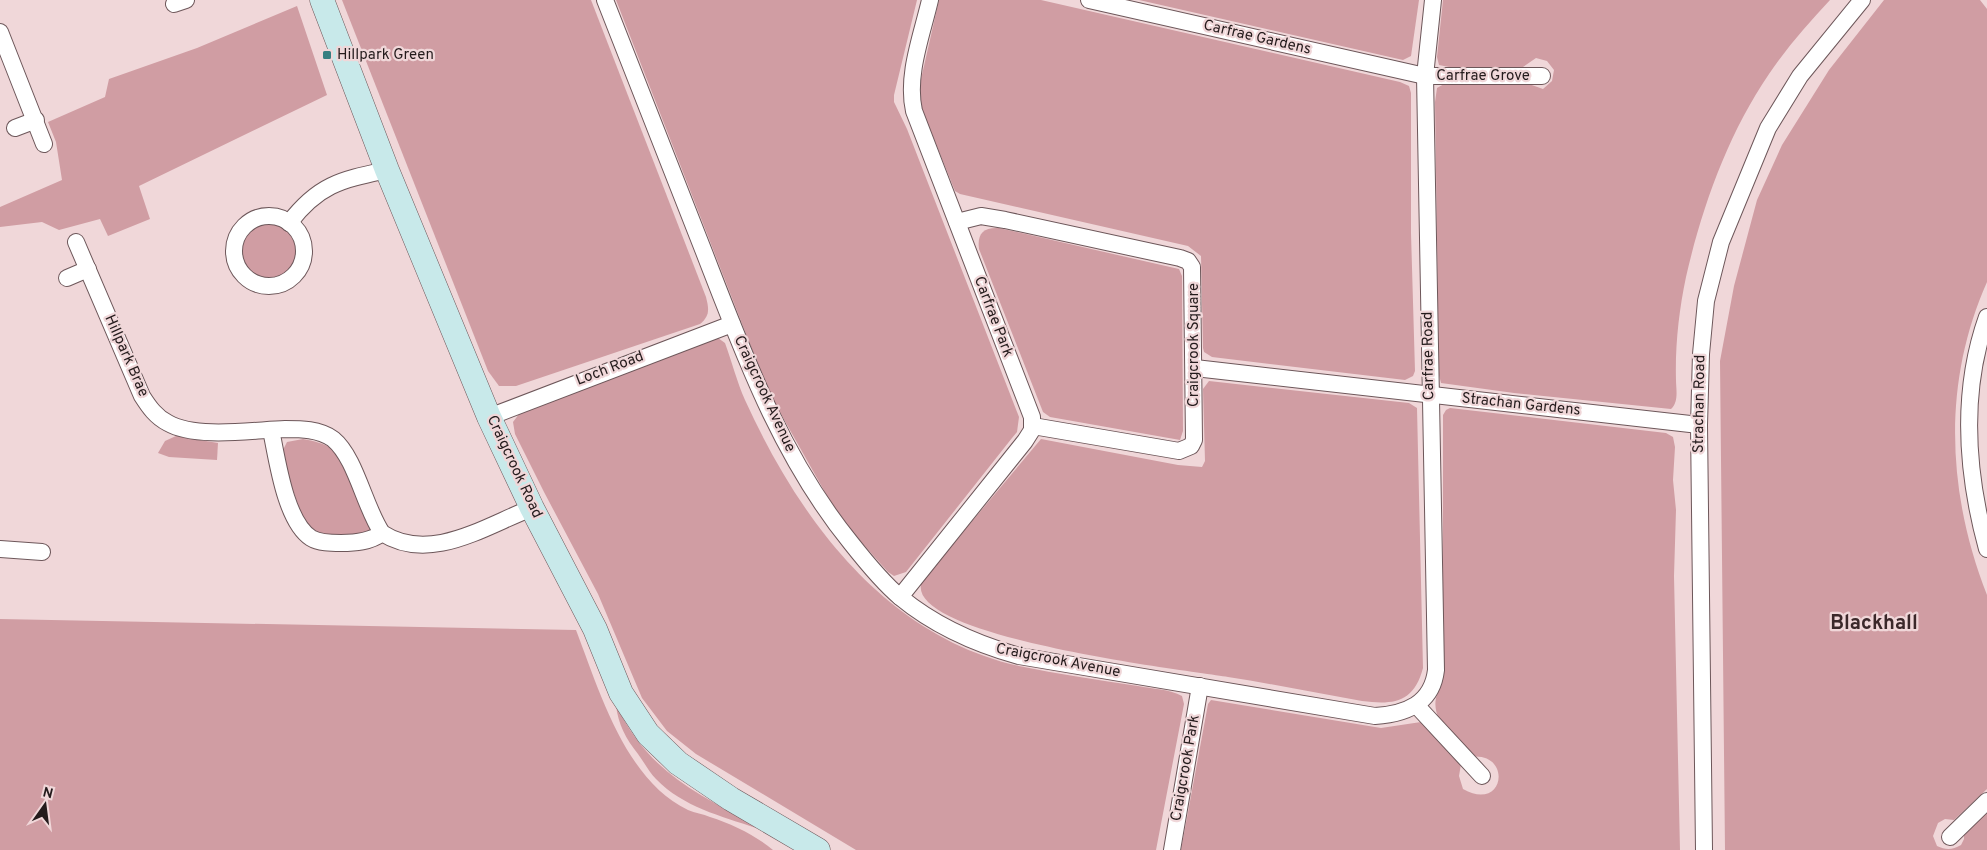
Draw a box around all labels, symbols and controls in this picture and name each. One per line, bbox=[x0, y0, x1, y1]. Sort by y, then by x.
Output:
street label: Carfrae Gardens bbox=[1201, 16, 1313, 60]
place label: Hillpark Green bbox=[337, 46, 434, 65]
marker: Hillpark Green bbox=[321, 49, 333, 61]
street label: Carfrae Grove bbox=[1436, 67, 1530, 86]
street label: Carfrae Park bbox=[969, 274, 1017, 360]
street label: Craigcrook Square bbox=[1185, 283, 1204, 407]
street label: Carfrae Road bbox=[1419, 311, 1439, 401]
street label: Hillpark Brae bbox=[99, 312, 153, 400]
street label: Craigcrook Avenue bbox=[729, 333, 799, 455]
street label: Loch Road bbox=[573, 347, 647, 391]
street label: Strachan Road bbox=[1690, 355, 1710, 453]
street label: Strachan Gardens bbox=[1461, 389, 1581, 421]
street label: Craigcrook Road bbox=[482, 412, 546, 522]
district label: Blackhall bbox=[1830, 611, 1918, 637]
street label: Craigcrook Avenue bbox=[994, 640, 1122, 682]
street label: Craigcrook Park bbox=[1167, 713, 1205, 823]
north arrow bbox=[20, 780, 70, 830]
text: N bbox=[41, 784, 55, 803]

